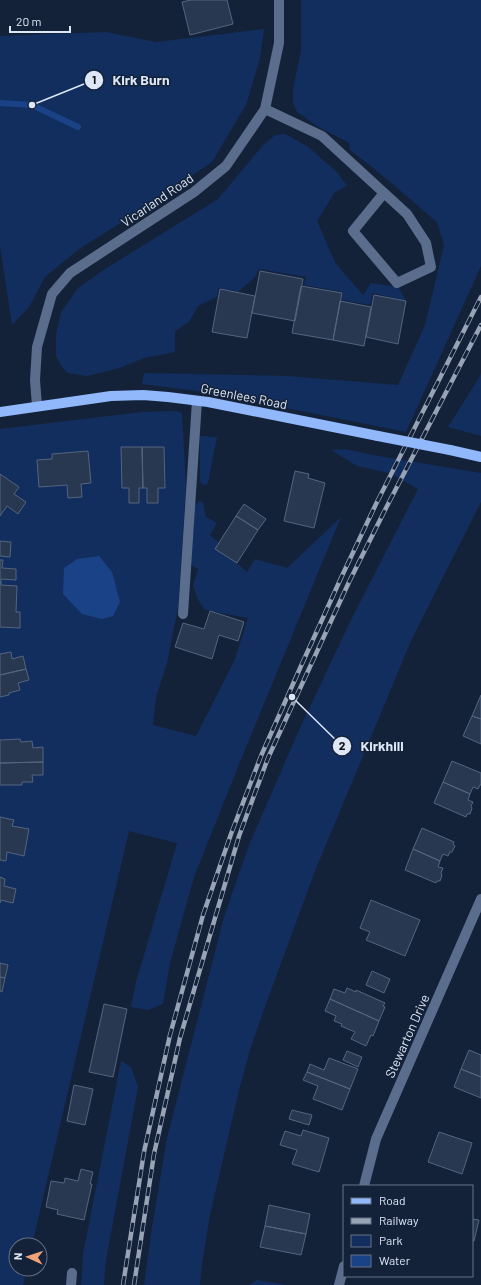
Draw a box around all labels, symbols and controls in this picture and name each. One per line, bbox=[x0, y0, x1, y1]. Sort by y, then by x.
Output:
scale bar bbox=[10, 8, 70, 34]
text: 20 m bbox=[16, 14, 42, 28]
callout: Kirk Burn bbox=[84, 67, 178, 93]
text: Kirk Burn bbox=[112, 71, 170, 88]
text: 1 bbox=[92, 72, 96, 86]
street label: Vicarland Road bbox=[118, 170, 196, 230]
street label: Greenlees Road bbox=[199, 380, 289, 412]
callout: Kirkhill bbox=[332, 733, 411, 759]
text: Kirkhill bbox=[360, 737, 404, 754]
text: 2 bbox=[339, 738, 346, 752]
street label: Stewarton Drive bbox=[381, 992, 433, 1080]
legend bbox=[343, 1185, 473, 1277]
text: Road bbox=[379, 1193, 406, 1207]
text: Railway bbox=[379, 1213, 419, 1227]
text: Park bbox=[379, 1233, 403, 1247]
north arrow bbox=[8, 1237, 48, 1277]
text: N bbox=[11, 1252, 24, 1260]
text: Water bbox=[379, 1253, 411, 1267]

